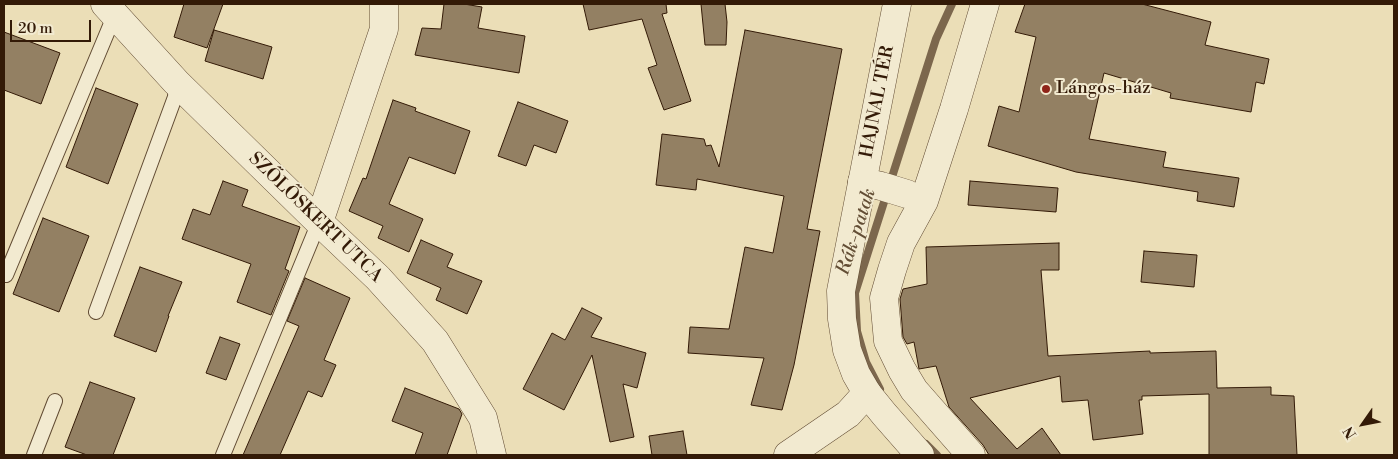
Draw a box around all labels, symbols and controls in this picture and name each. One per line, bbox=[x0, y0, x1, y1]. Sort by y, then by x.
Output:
scale bar bbox=[12, 10, 94, 42]
text: 20 m bbox=[18, 19, 53, 38]
street label: HAJNAL TÉR bbox=[857, 44, 899, 160]
place label: Lángos-ház bbox=[1056, 78, 1151, 100]
marker: Lángos-ház bbox=[1040, 83, 1052, 95]
street label: SZŐLŐSKERT UTCA bbox=[244, 148, 386, 288]
water label: Rák-patak bbox=[832, 186, 882, 278]
north arrow bbox=[1338, 399, 1388, 449]
text: N bbox=[1340, 423, 1361, 442]

